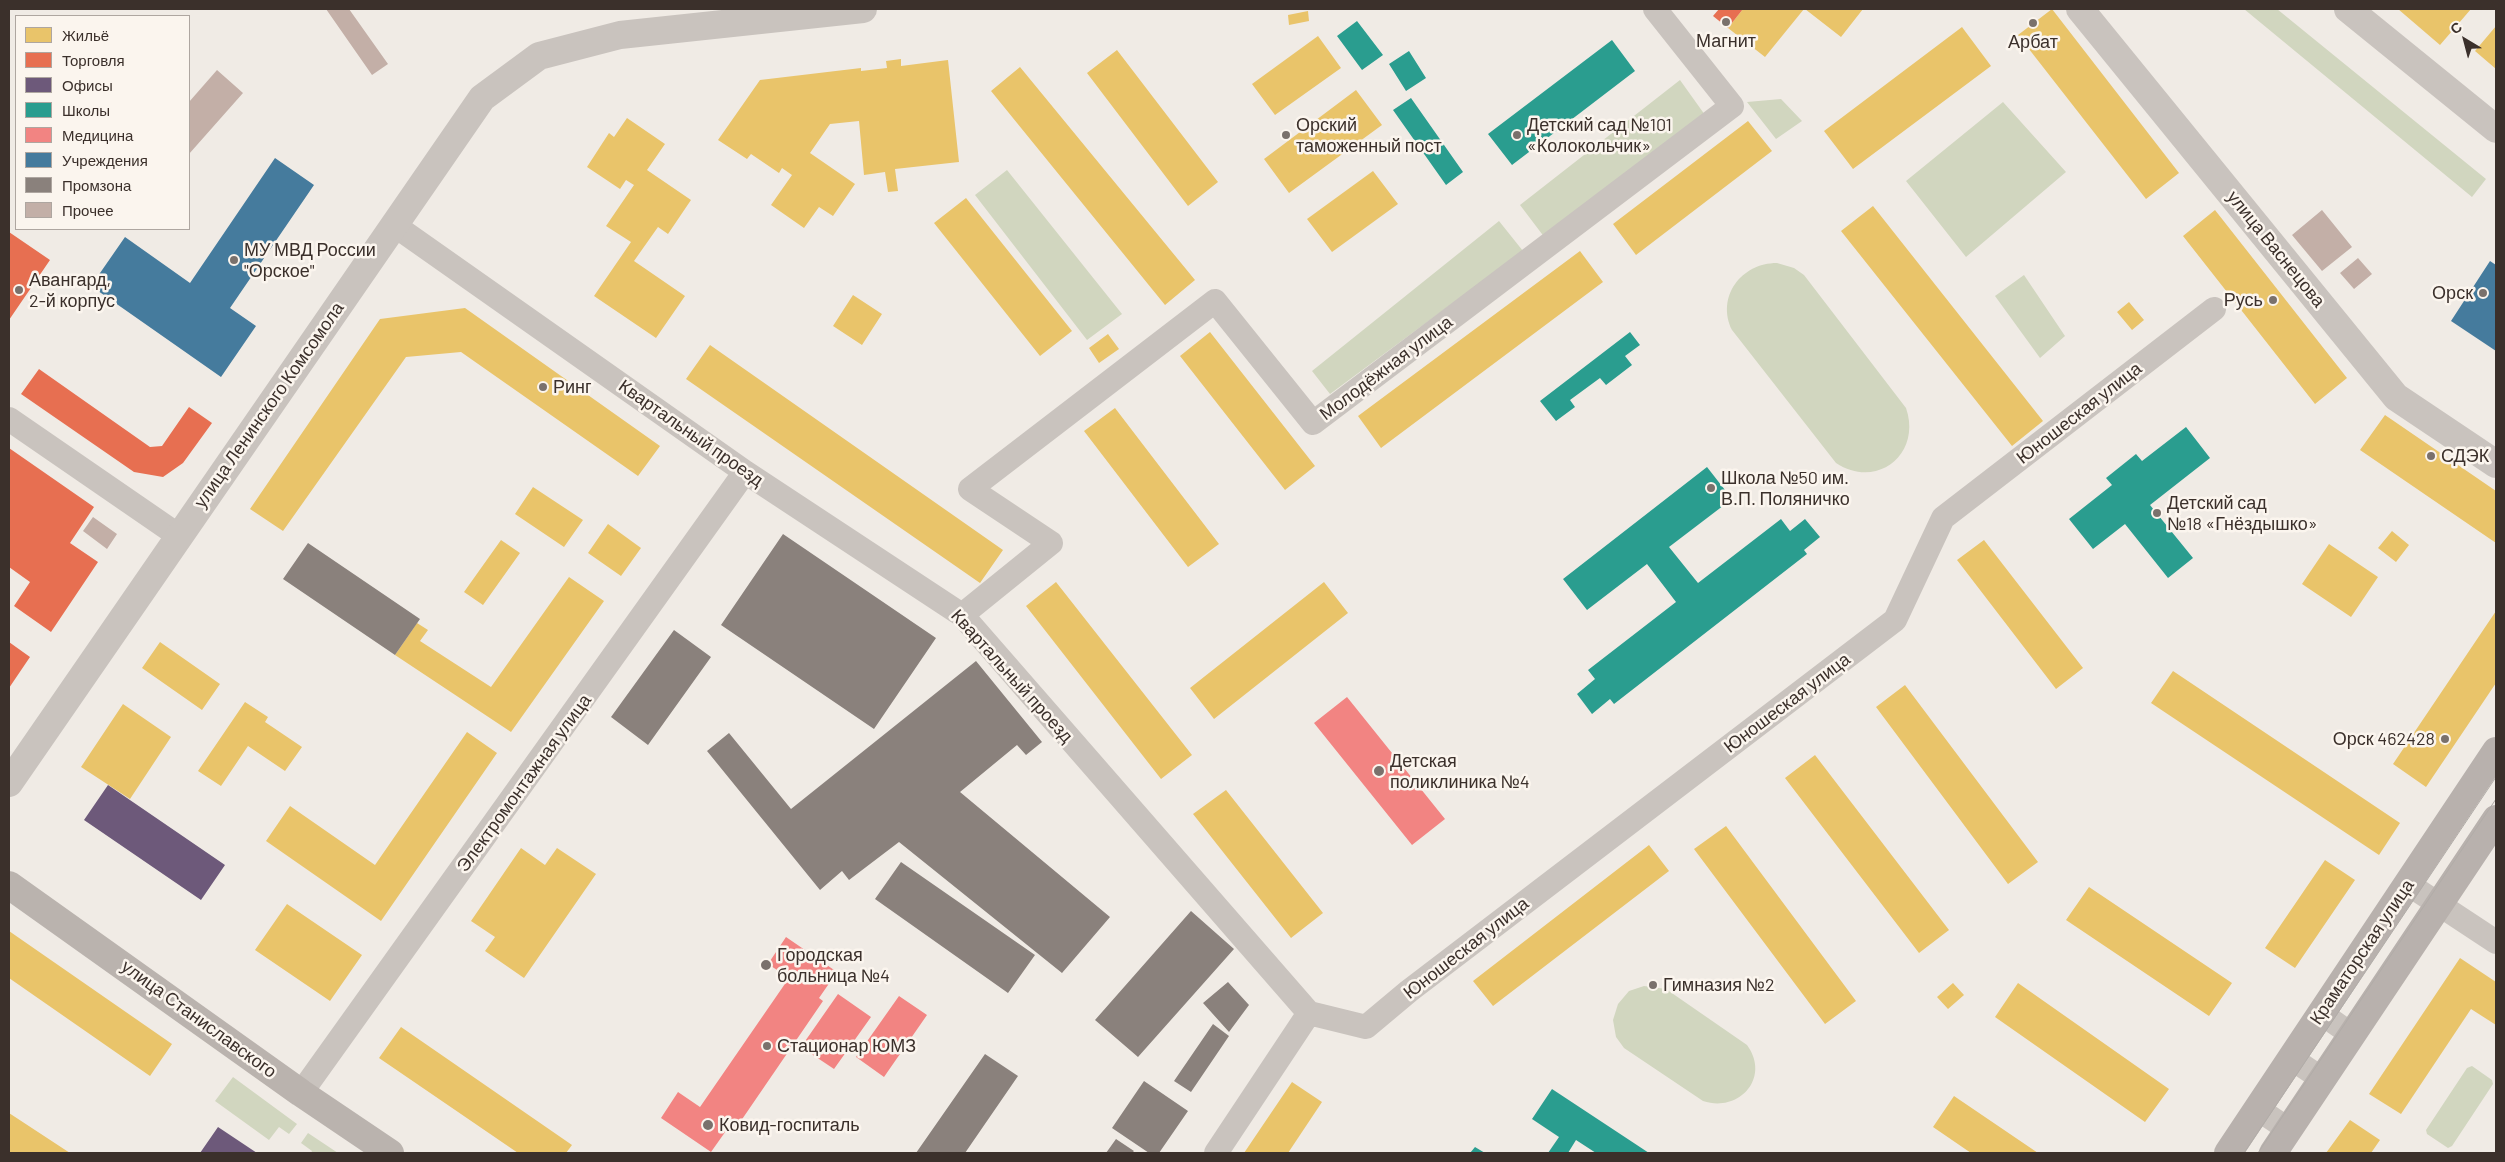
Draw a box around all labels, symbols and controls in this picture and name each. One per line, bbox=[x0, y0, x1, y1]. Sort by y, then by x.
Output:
legend bbox=[15, 15, 190, 230]
north arrow bbox=[2440, 15, 2490, 65]
marker: Магнит bbox=[1720, 16, 1732, 28]
marker: Арбат bbox=[2027, 17, 2039, 29]
text: С bbox=[2447, 18, 2465, 37]
text: Жильё bbox=[62, 26, 109, 44]
place label: Магнит bbox=[1696, 30, 1756, 52]
place label: Арбат bbox=[2008, 31, 2058, 53]
text: Торговля bbox=[62, 51, 125, 69]
text: Офисы bbox=[62, 76, 113, 94]
text: Школы bbox=[62, 101, 110, 119]
place label: Орский таможенный пост bbox=[1296, 114, 1442, 156]
place label: Детский сад №101 «Колокольчик» bbox=[1527, 114, 1672, 156]
text: Медицина bbox=[62, 126, 133, 144]
marker: Орский таможенный пост bbox=[1280, 129, 1292, 141]
marker: Детский сад №101 «Колокольчик» bbox=[1511, 129, 1523, 141]
text: Учреждения bbox=[62, 151, 148, 169]
text: Промзона bbox=[62, 176, 131, 194]
street label: улица Васнецова bbox=[2222, 186, 2330, 312]
text: Прочее bbox=[62, 201, 114, 219]
place label: МУ МВД России "Орское" bbox=[244, 239, 376, 282]
marker: МУ МВД России "Орское" bbox=[228, 254, 240, 266]
place label: Авангард, 2-й корпус bbox=[29, 269, 115, 312]
place label: Орск bbox=[2432, 282, 2473, 304]
marker: Авангард, 2-й корпус bbox=[13, 284, 25, 296]
marker: Орск bbox=[2477, 287, 2489, 299]
place label: Русь bbox=[2224, 289, 2263, 311]
marker: Русь bbox=[2267, 294, 2279, 306]
street label: улица Ленинского Комсомола bbox=[190, 298, 348, 512]
street label: Молодёжная улица bbox=[1315, 311, 1457, 425]
street label: Юношеская улица bbox=[2012, 357, 2146, 469]
street label: Квартальный проезд bbox=[614, 375, 768, 491]
place label: Ринг bbox=[553, 376, 592, 398]
marker: Ринг bbox=[537, 381, 549, 393]
place label: СДЭК bbox=[2441, 445, 2489, 467]
marker: СДЭК bbox=[2425, 450, 2437, 462]
place label: Школа №50 им. В.П. Поляничко bbox=[1721, 467, 1850, 509]
marker: Школа №50 им. В.П. Поляничко bbox=[1705, 482, 1717, 494]
place label: Детский сад №18 «Гнёздышко» bbox=[2167, 492, 2318, 534]
marker: Детский сад №18 «Гнёздышко» bbox=[2151, 507, 2163, 519]
street label: Квартальный проезд bbox=[947, 605, 1077, 747]
street label: Юношеская улица bbox=[1720, 648, 1854, 758]
street label: Электромонтажная улица bbox=[452, 690, 596, 876]
place label: Орск 462428 bbox=[2333, 728, 2435, 750]
marker: Орск 462428 bbox=[2439, 733, 2451, 745]
place label: Детская поликлиника №4 bbox=[1390, 750, 1530, 792]
marker: Детская поликлиника №4 bbox=[1372, 764, 1386, 778]
street label: Краматорская улица bbox=[2305, 875, 2419, 1029]
street label: Юношеская улица bbox=[1399, 892, 1533, 1004]
place label: Городская больница №4 bbox=[777, 944, 890, 986]
street label: улица Станиславского bbox=[117, 956, 281, 1082]
marker: Городская больница №4 bbox=[759, 958, 773, 972]
place label: Гимназия №2 bbox=[1663, 974, 1775, 996]
marker: Гимназия №2 bbox=[1647, 979, 1659, 991]
place label: Стационар ЮМЗ bbox=[777, 1035, 916, 1057]
marker: Стационар ЮМЗ bbox=[761, 1040, 773, 1052]
place label: Ковид-госпиталь bbox=[719, 1114, 860, 1136]
marker: Ковид-госпиталь bbox=[701, 1118, 715, 1132]

